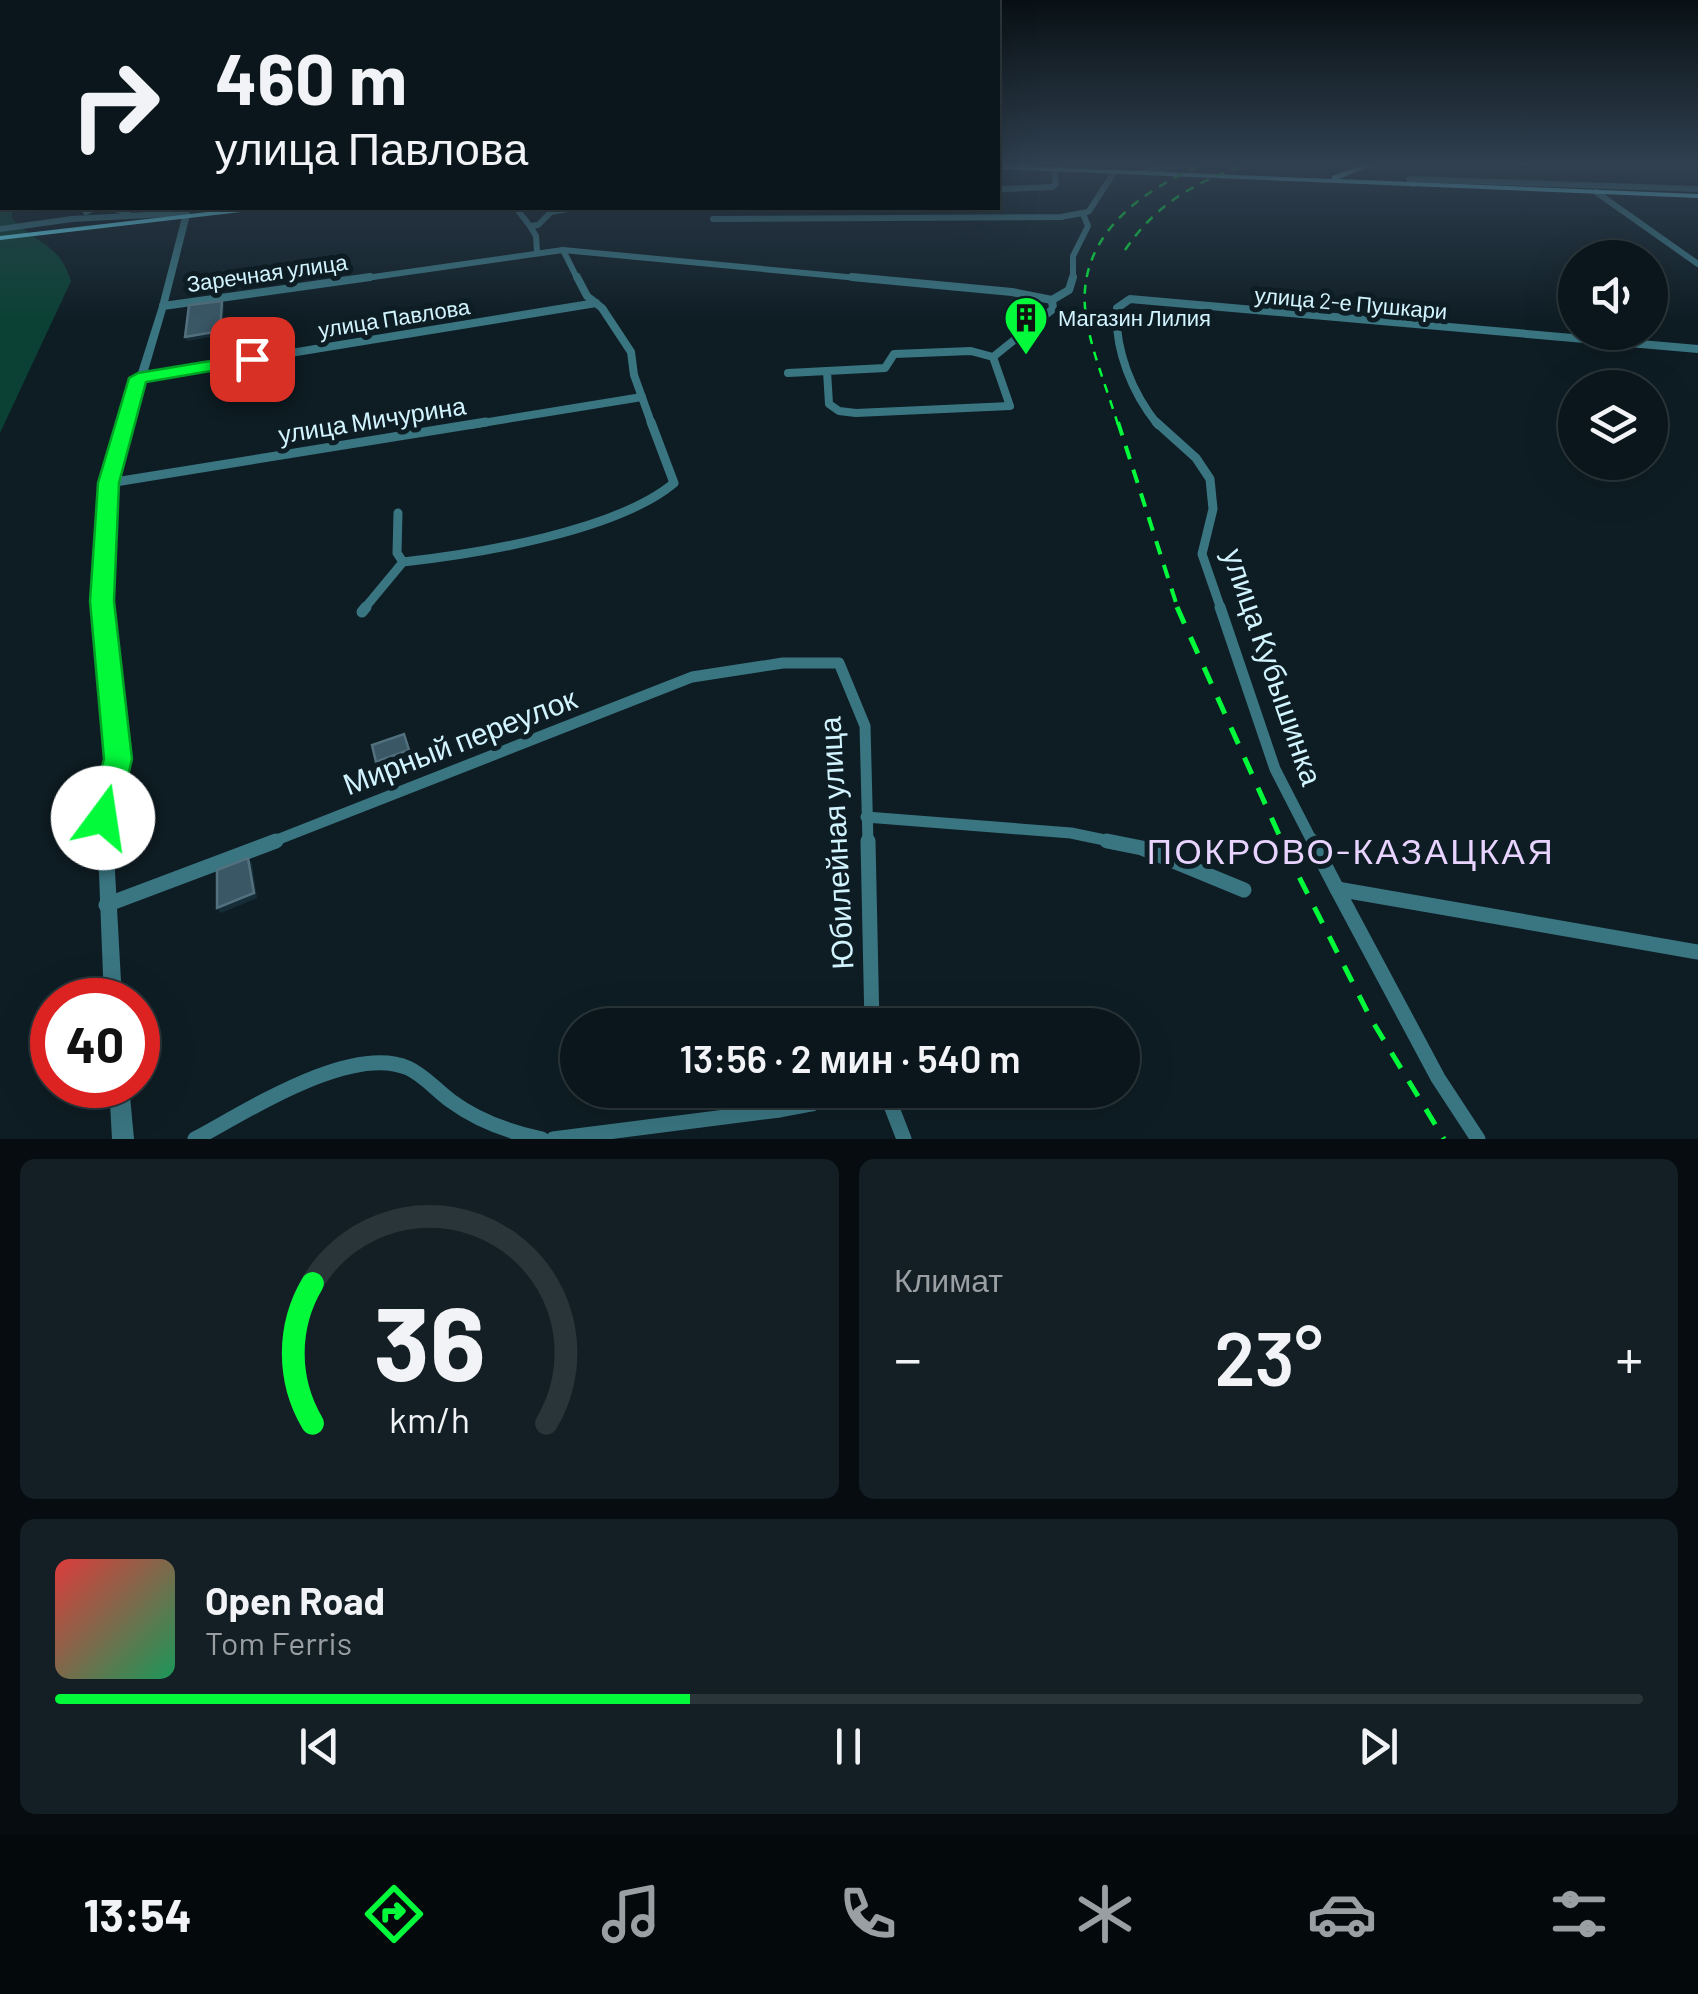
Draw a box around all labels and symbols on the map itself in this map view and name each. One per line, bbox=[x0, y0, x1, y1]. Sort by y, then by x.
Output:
street label: Заречная улица bbox=[185, 248, 350, 297]
street label: улица 2-е Пушкари bbox=[1254, 281, 1449, 324]
street label: улица Павлова bbox=[316, 292, 472, 343]
building icon: Магазин Лилия bbox=[1003, 295, 1049, 356]
place label: Магазин Лилия bbox=[1058, 304, 1211, 330]
pin bbox=[210, 317, 295, 402]
street label: улица Мичурина bbox=[276, 389, 468, 449]
street label: улица Кубышинка bbox=[1217, 543, 1331, 790]
street label: Мирный переулок bbox=[337, 679, 582, 801]
street label: Юбилейная улица bbox=[810, 715, 860, 970]
position arrow bbox=[51, 766, 155, 870]
district label: ПОКРОВО-КАЗАЦКАЯ bbox=[1147, 829, 1555, 871]
speed limit sign: 40 bbox=[30, 978, 160, 1108]

